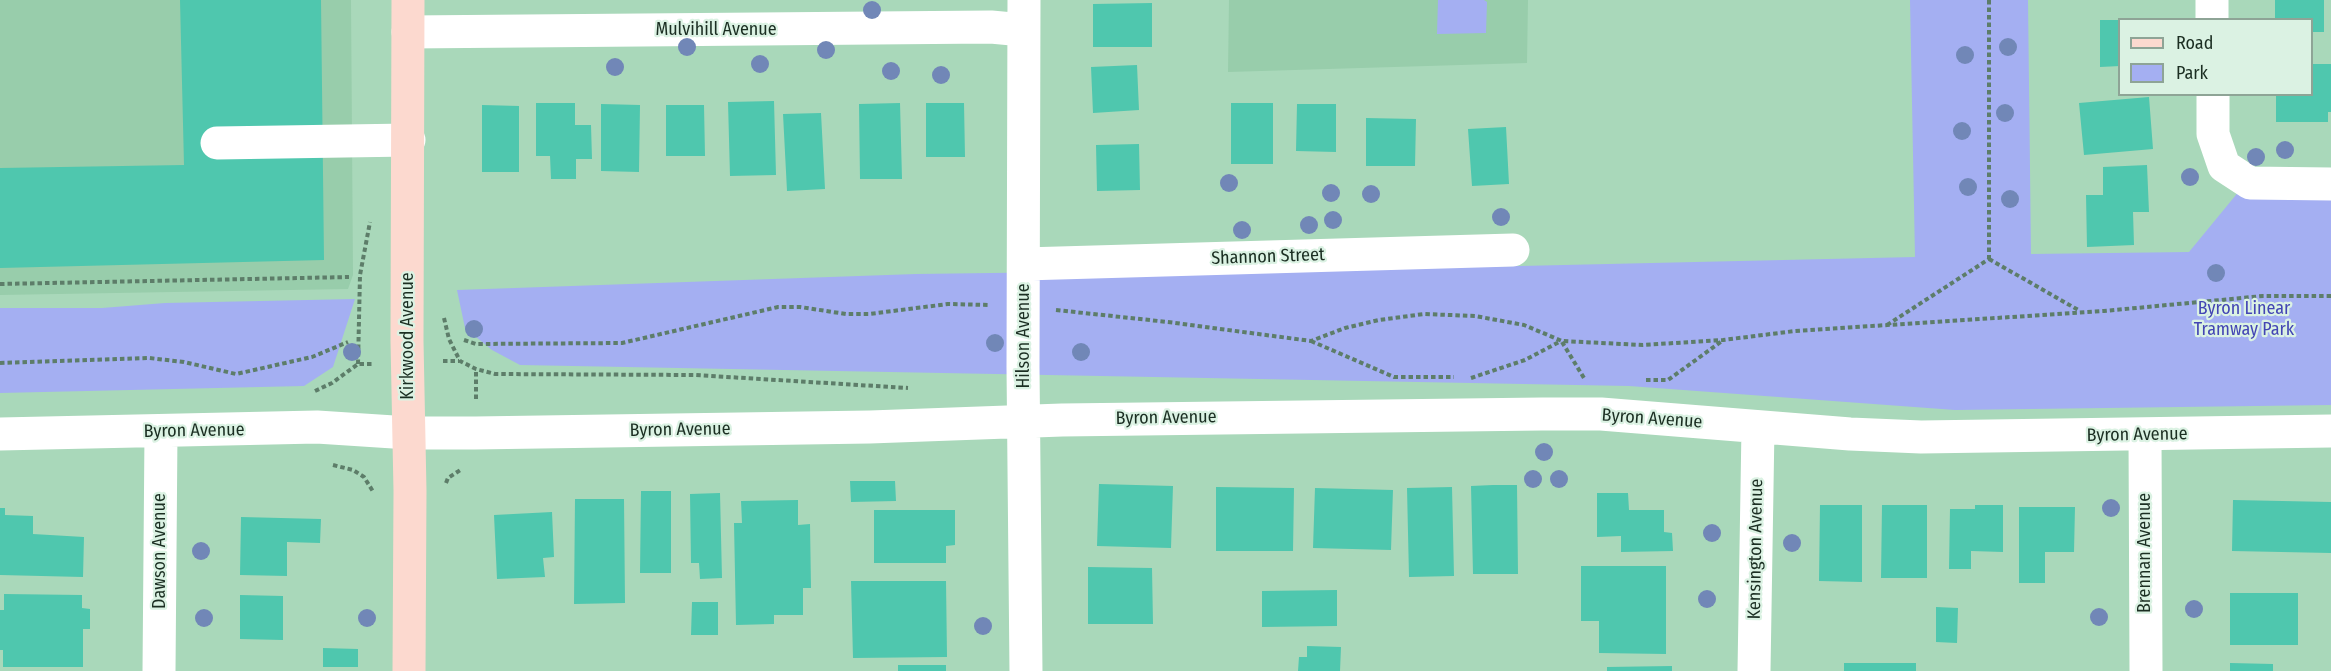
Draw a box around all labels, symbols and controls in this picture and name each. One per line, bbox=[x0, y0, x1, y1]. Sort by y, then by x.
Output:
legend bbox=[2118, 18, 2313, 96]
street label: Mulvihill Avenue bbox=[655, 19, 777, 41]
text: Road bbox=[2176, 32, 2213, 54]
text: Park bbox=[2176, 62, 2208, 84]
street label: Shannon Street bbox=[1211, 244, 1325, 270]
street label: Kirkwood Avenue bbox=[397, 272, 419, 400]
street label: Hilson Avenue bbox=[1013, 283, 1035, 389]
park label: Byron Linear Tramway Park bbox=[2194, 298, 2294, 340]
street label: Byron Avenue bbox=[1601, 405, 1703, 433]
street label: Byron Avenue bbox=[1115, 406, 1217, 430]
street label: Byron Avenue bbox=[629, 418, 731, 442]
street label: Byron Avenue bbox=[143, 419, 245, 443]
street label: Byron Avenue bbox=[2086, 423, 2188, 447]
street label: Kensington Avenue bbox=[1744, 478, 1768, 620]
street label: Dawson Avenue bbox=[149, 493, 171, 609]
street label: Brennan Avenue bbox=[2134, 493, 2156, 613]

